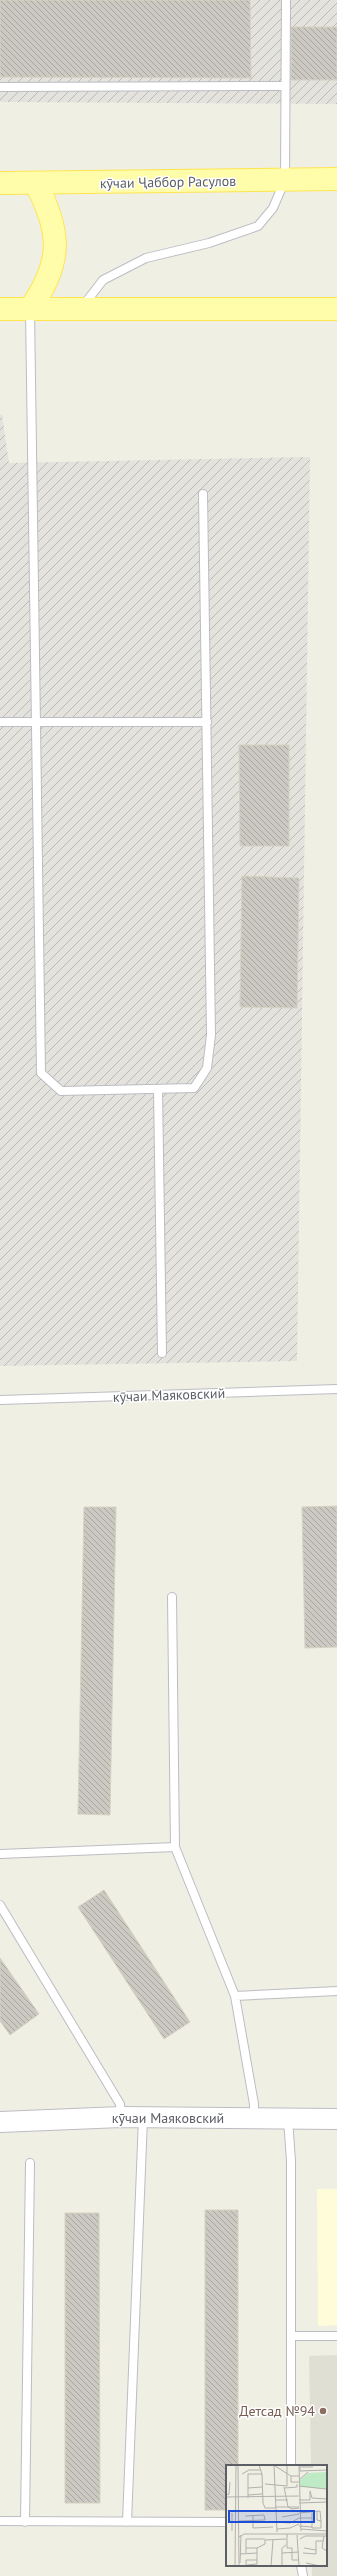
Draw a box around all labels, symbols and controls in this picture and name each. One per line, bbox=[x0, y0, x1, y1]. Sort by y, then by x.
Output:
street label: кӯчаи Ҷаббор Расулов bbox=[100, 172, 236, 192]
street label: кӯчаи Маяковский bbox=[113, 1384, 225, 1406]
street label: кӯчаи Маяковский bbox=[112, 2109, 224, 2127]
place label: Детсад №94 bbox=[239, 2402, 315, 2420]
marker: Детсад №94 bbox=[318, 2406, 328, 2416]
inset map bbox=[226, 2465, 327, 2566]

